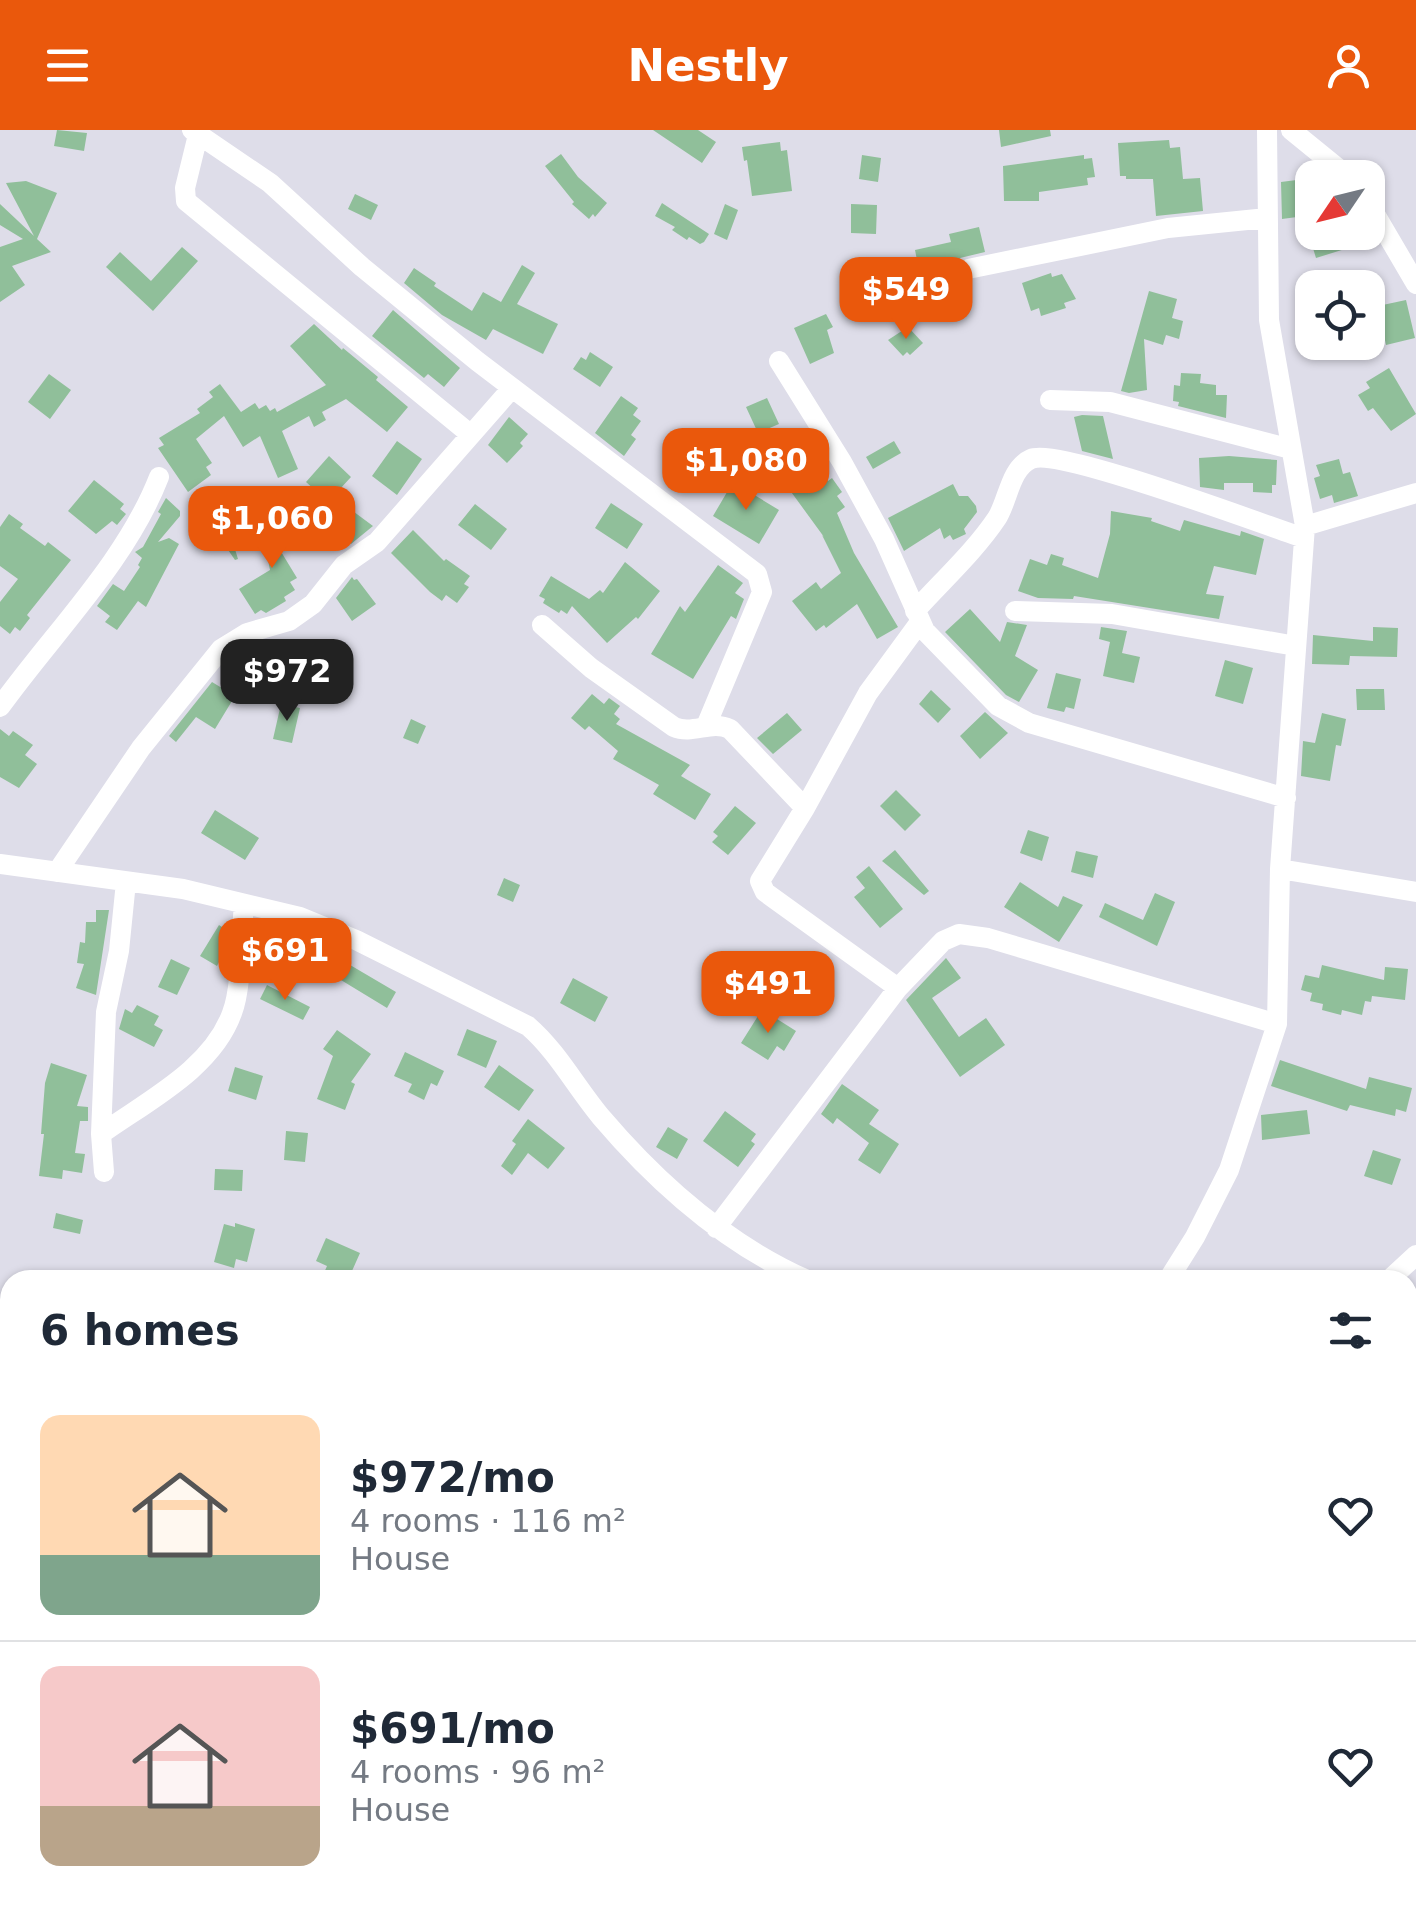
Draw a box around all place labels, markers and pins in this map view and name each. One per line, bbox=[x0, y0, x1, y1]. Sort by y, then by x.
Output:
pin: $549 bbox=[847, 257, 965, 342]
pin: $1,080 bbox=[665, 428, 827, 513]
pin: $1,060 bbox=[191, 486, 353, 571]
pin: $972 bbox=[228, 639, 346, 724]
pin: $691 bbox=[226, 918, 344, 1003]
pin: $491 bbox=[709, 951, 827, 1036]

